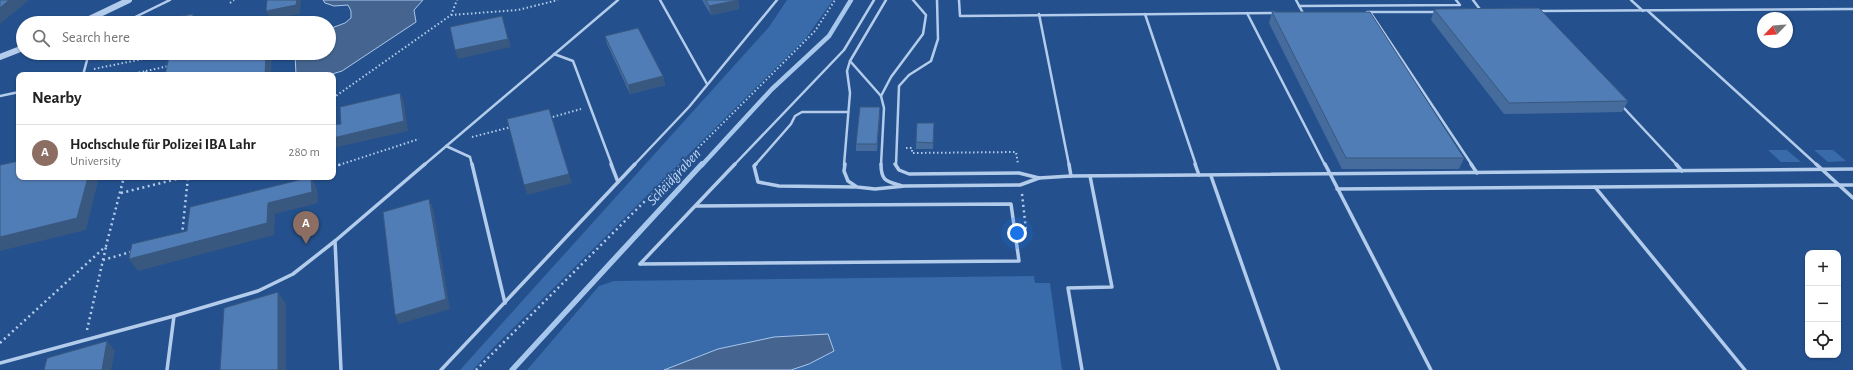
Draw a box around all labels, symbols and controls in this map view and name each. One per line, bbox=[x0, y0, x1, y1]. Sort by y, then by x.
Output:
north arrow bbox=[1757, 12, 1793, 48]
search box bbox=[16, 16, 336, 60]
icon: search bbox=[30, 27, 52, 49]
text: Search here bbox=[62, 30, 130, 45]
text: Nearby bbox=[32, 89, 82, 106]
text: Hochschule für Polizei IBA Lahr bbox=[70, 137, 256, 152]
text: A bbox=[41, 146, 49, 159]
text: 280 m bbox=[289, 146, 320, 159]
water label: Scheidgraben bbox=[644, 146, 704, 208]
text: University bbox=[70, 155, 121, 168]
pin: A bbox=[293, 211, 319, 244]
your location bbox=[1007, 223, 1027, 243]
map controls bbox=[1805, 250, 1841, 358]
button: + bbox=[1805, 250, 1841, 286]
button: − bbox=[1805, 286, 1841, 322]
button: locate bbox=[1805, 322, 1841, 358]

